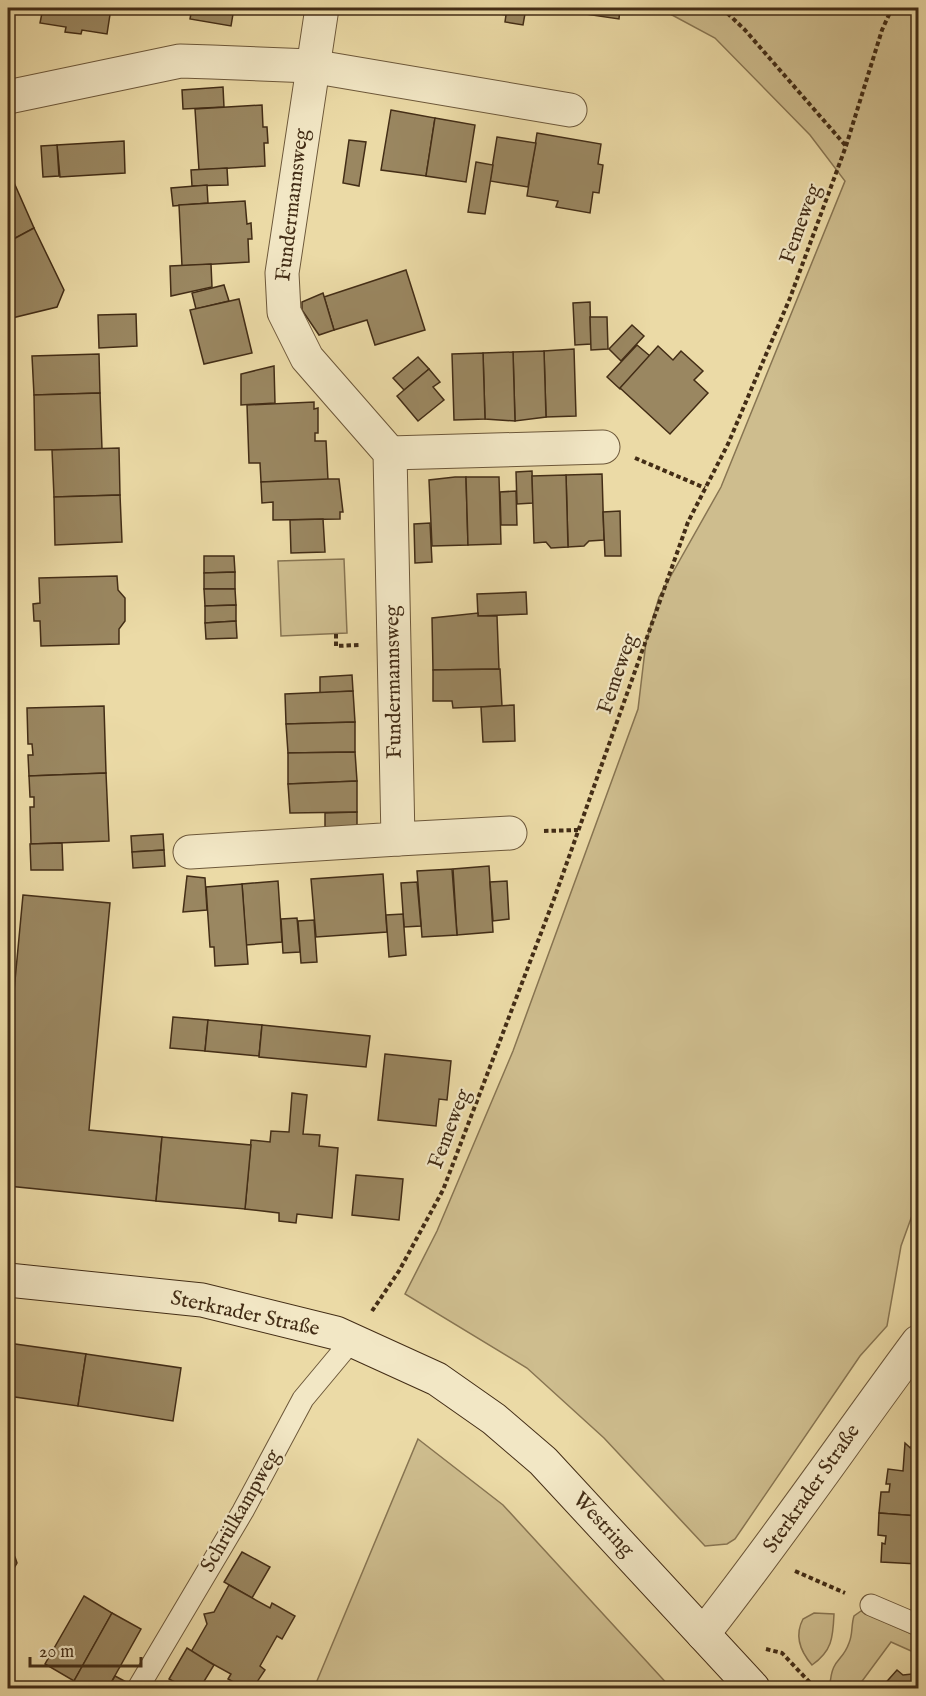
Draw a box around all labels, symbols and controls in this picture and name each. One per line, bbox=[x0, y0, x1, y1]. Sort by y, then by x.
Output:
street label: Fundermannsweg bbox=[270, 127, 316, 283]
street label: Femeweg bbox=[774, 180, 828, 268]
street label: Fundermannsweg bbox=[379, 604, 409, 759]
street label: Femeweg bbox=[592, 630, 645, 718]
street label: Femeweg bbox=[422, 1085, 478, 1173]
street label: Sterkrader Straße bbox=[168, 1285, 322, 1343]
street label: Sterkrader Straße bbox=[757, 1419, 867, 1559]
street label: Schrülkampweg bbox=[195, 1444, 287, 1577]
street label: Westring bbox=[566, 1487, 640, 1564]
scale bar bbox=[30, 1630, 141, 1668]
text: 20 m bbox=[39, 1641, 74, 1664]

